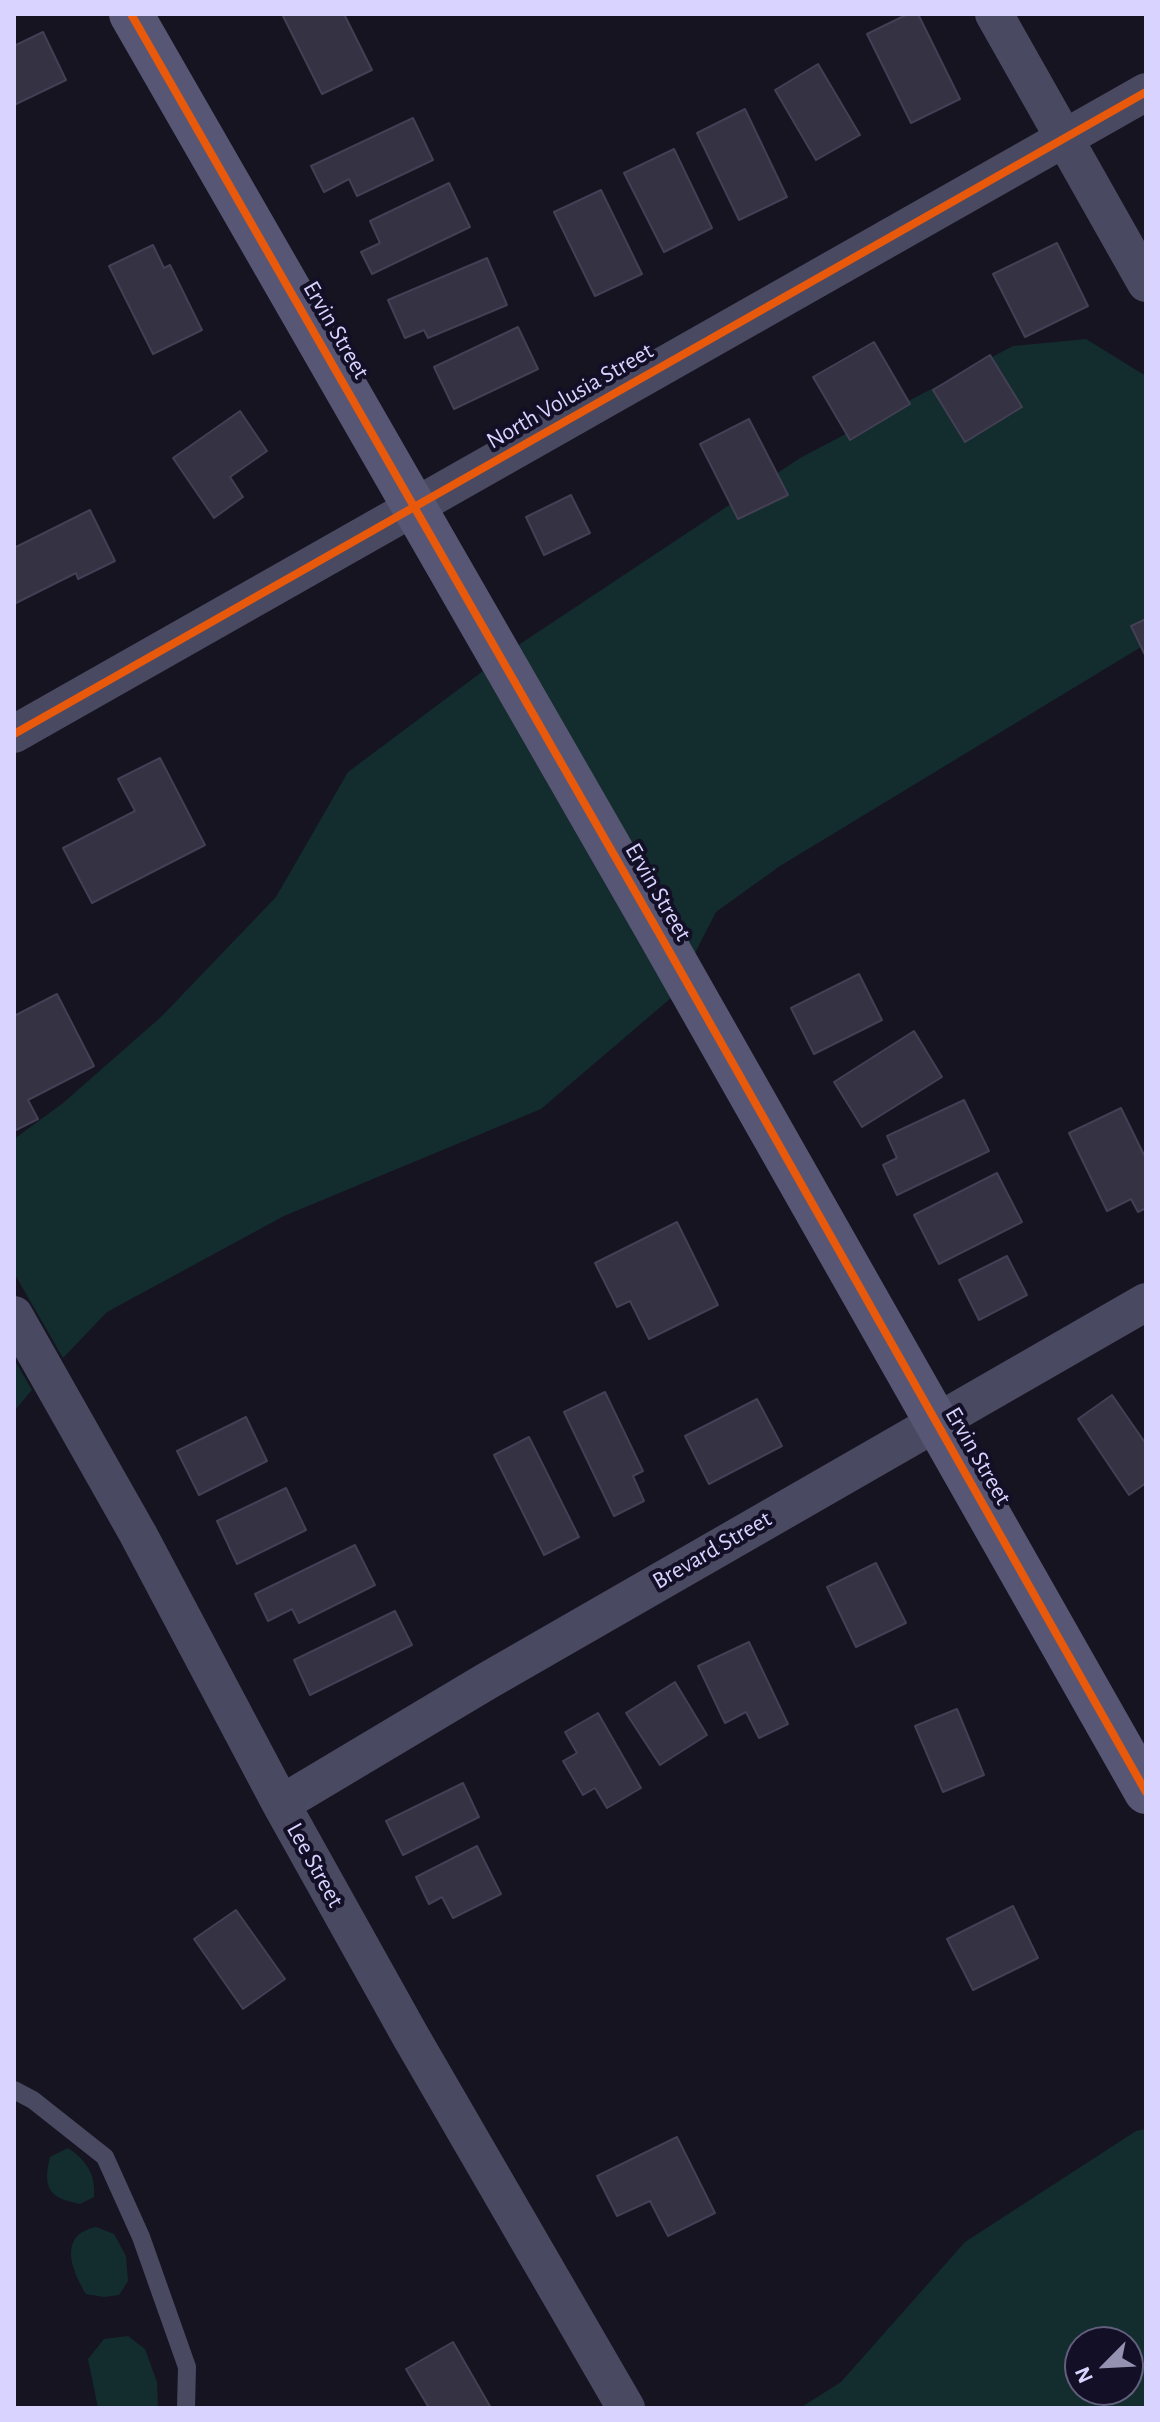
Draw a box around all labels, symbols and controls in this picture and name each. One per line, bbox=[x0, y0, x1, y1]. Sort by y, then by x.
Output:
street label: Ervin Street bbox=[296, 276, 376, 384]
street label: North Volusia Street bbox=[481, 337, 659, 455]
street label: Ervin Street bbox=[618, 838, 698, 946]
street label: Ervin Street bbox=[938, 1402, 1018, 1510]
street label: Brevard Street bbox=[647, 1504, 777, 1596]
street label: Lee Street bbox=[280, 1818, 350, 1912]
north arrow bbox=[1064, 2326, 1144, 2406]
text: N bbox=[1071, 2363, 1097, 2386]

